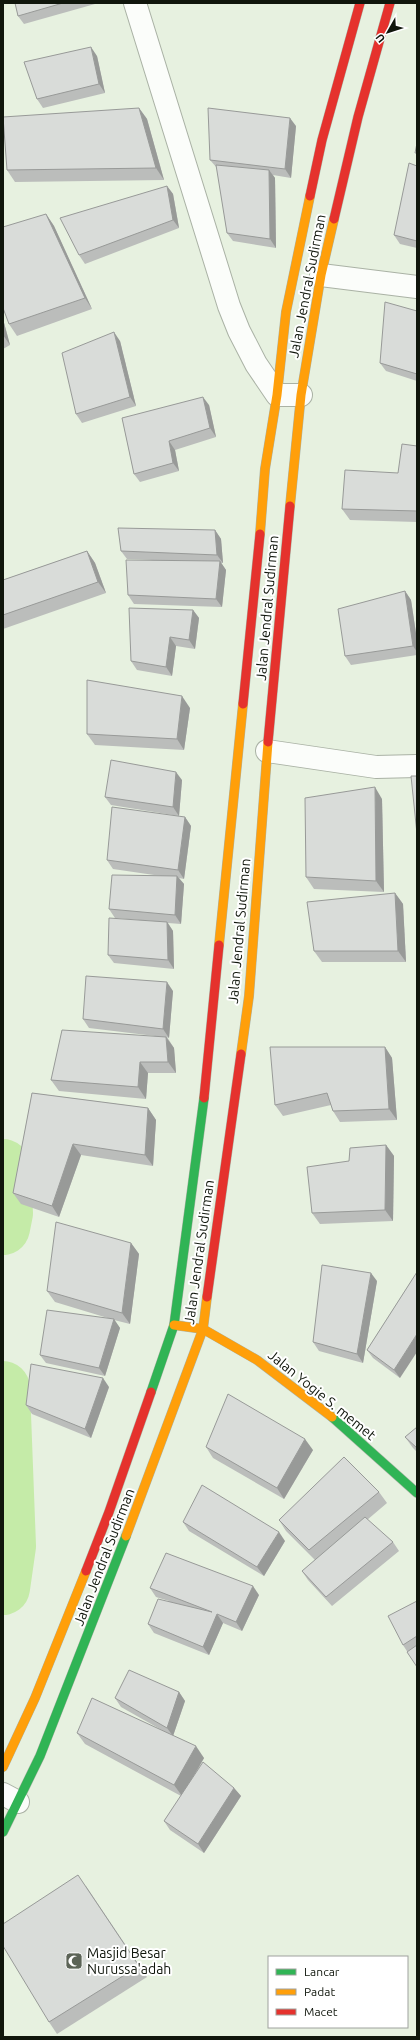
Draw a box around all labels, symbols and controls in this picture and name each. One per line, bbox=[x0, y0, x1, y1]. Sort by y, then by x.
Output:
north arrow bbox=[368, 12, 408, 52]
text: U bbox=[373, 32, 387, 45]
street label: Jalan Jendral Sudirman bbox=[285, 213, 329, 359]
street label: Jalan Jendral Sudirman bbox=[253, 535, 281, 681]
street label: Jalan Jendral Sudirman bbox=[225, 858, 253, 1004]
street label: Jalan Jendral Sudirman bbox=[181, 1179, 217, 1325]
street label: Jalan Yogie S. memet bbox=[265, 1347, 379, 1444]
street label: Jalan Jendral Sudirman bbox=[70, 1486, 138, 1628]
place label: Masjid Besar Nurussa'adah bbox=[87, 1945, 171, 1977]
mosque icon: Masjid Besar Nurussa'adah bbox=[64, 1951, 84, 1971]
legend bbox=[268, 1956, 408, 2028]
text: Lancar bbox=[304, 1965, 340, 1978]
text: Padat bbox=[304, 1985, 335, 1998]
text: Macet bbox=[304, 2005, 338, 2018]

